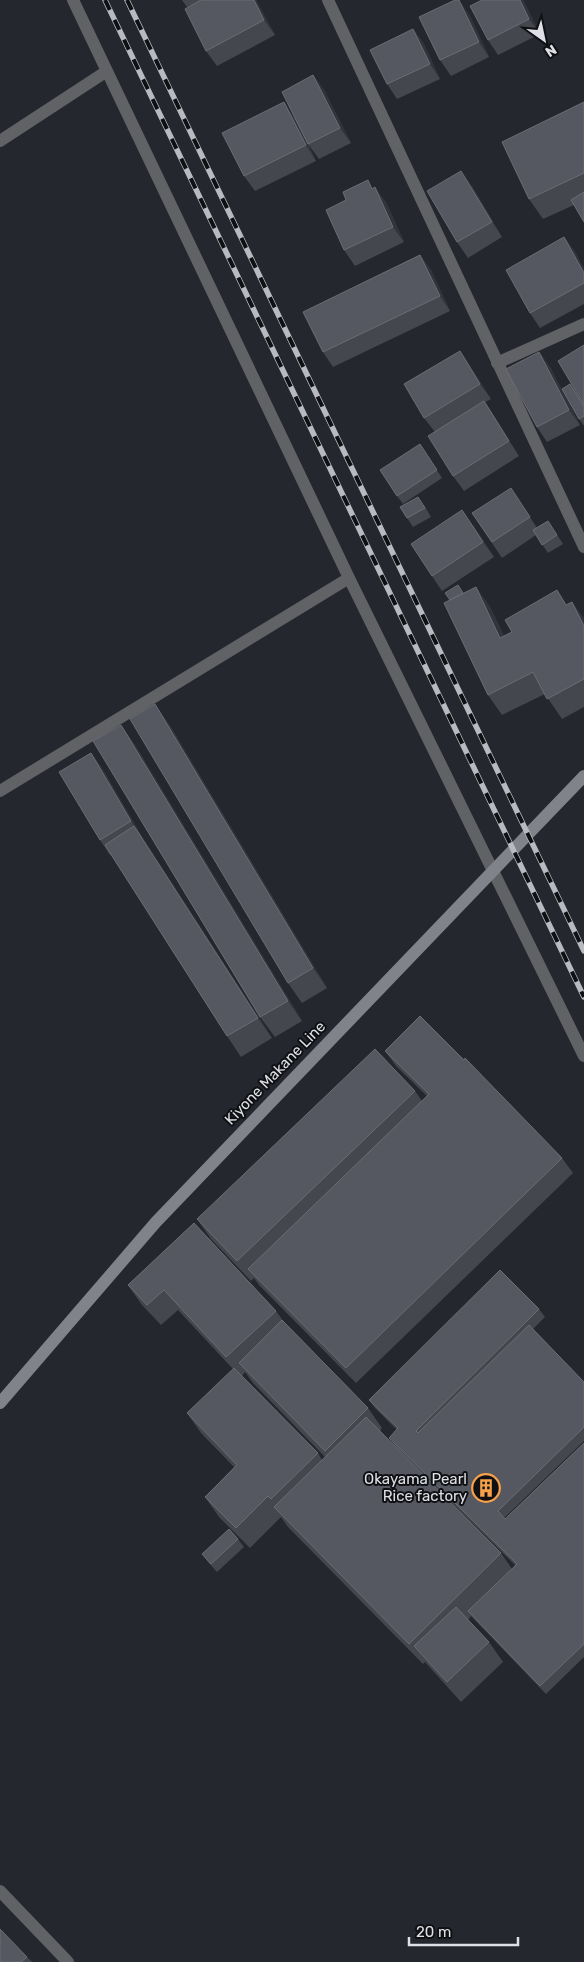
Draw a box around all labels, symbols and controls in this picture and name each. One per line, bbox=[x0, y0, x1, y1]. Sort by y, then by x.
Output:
north arrow bbox=[519, 15, 569, 65]
text: N bbox=[542, 41, 560, 60]
street label: Kiyone Makane Line bbox=[221, 1017, 329, 1129]
place label: Okayama Pearl Rice factory bbox=[364, 1470, 467, 1505]
building icon: Okayama Pearl Rice factory bbox=[471, 1473, 501, 1503]
scale bar bbox=[409, 1914, 518, 1946]
text: 20 m bbox=[416, 1923, 451, 1941]

